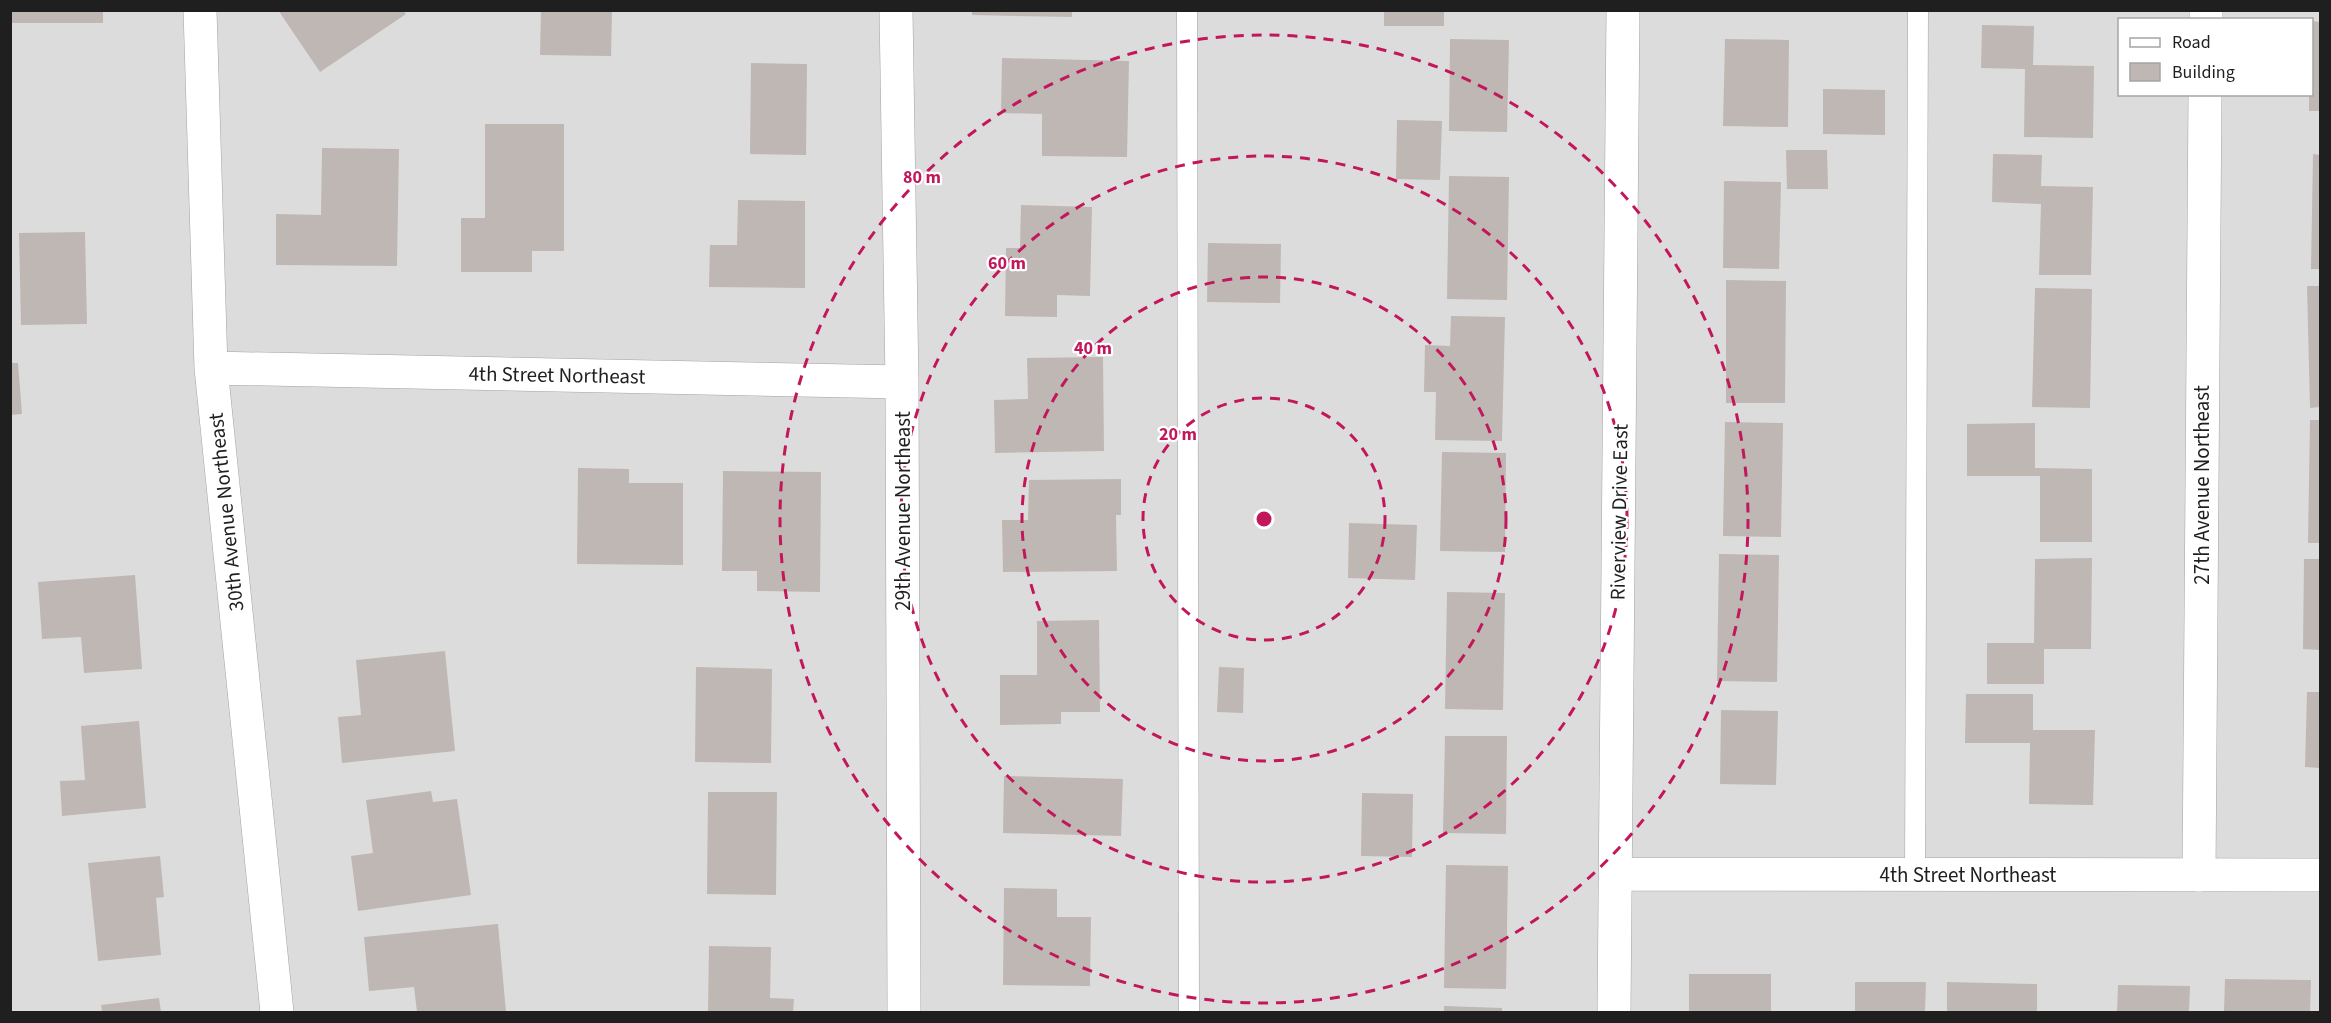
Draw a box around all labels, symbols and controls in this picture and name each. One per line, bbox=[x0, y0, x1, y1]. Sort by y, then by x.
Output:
legend bbox=[2118, 18, 2313, 96]
text: Road bbox=[2172, 30, 2211, 55]
text: Building bbox=[2172, 60, 2235, 85]
text: 80 m bbox=[903, 165, 941, 190]
text: 60 m bbox=[988, 251, 1026, 276]
text: 40 m bbox=[1074, 336, 1112, 361]
street label: 4th Street Northeast bbox=[468, 358, 646, 392]
street label: 27th Avenue Northeast bbox=[2187, 385, 2217, 585]
street label: 30th Avenue Northeast bbox=[201, 411, 251, 613]
street label: 29th Avenue Northeast bbox=[888, 411, 918, 611]
text: 20 m bbox=[1159, 422, 1197, 447]
street label: Riverview Drive East bbox=[1602, 423, 1636, 601]
centre of rings bbox=[1254, 509, 1274, 529]
street label: 4th Street Northeast bbox=[1880, 860, 2056, 890]

